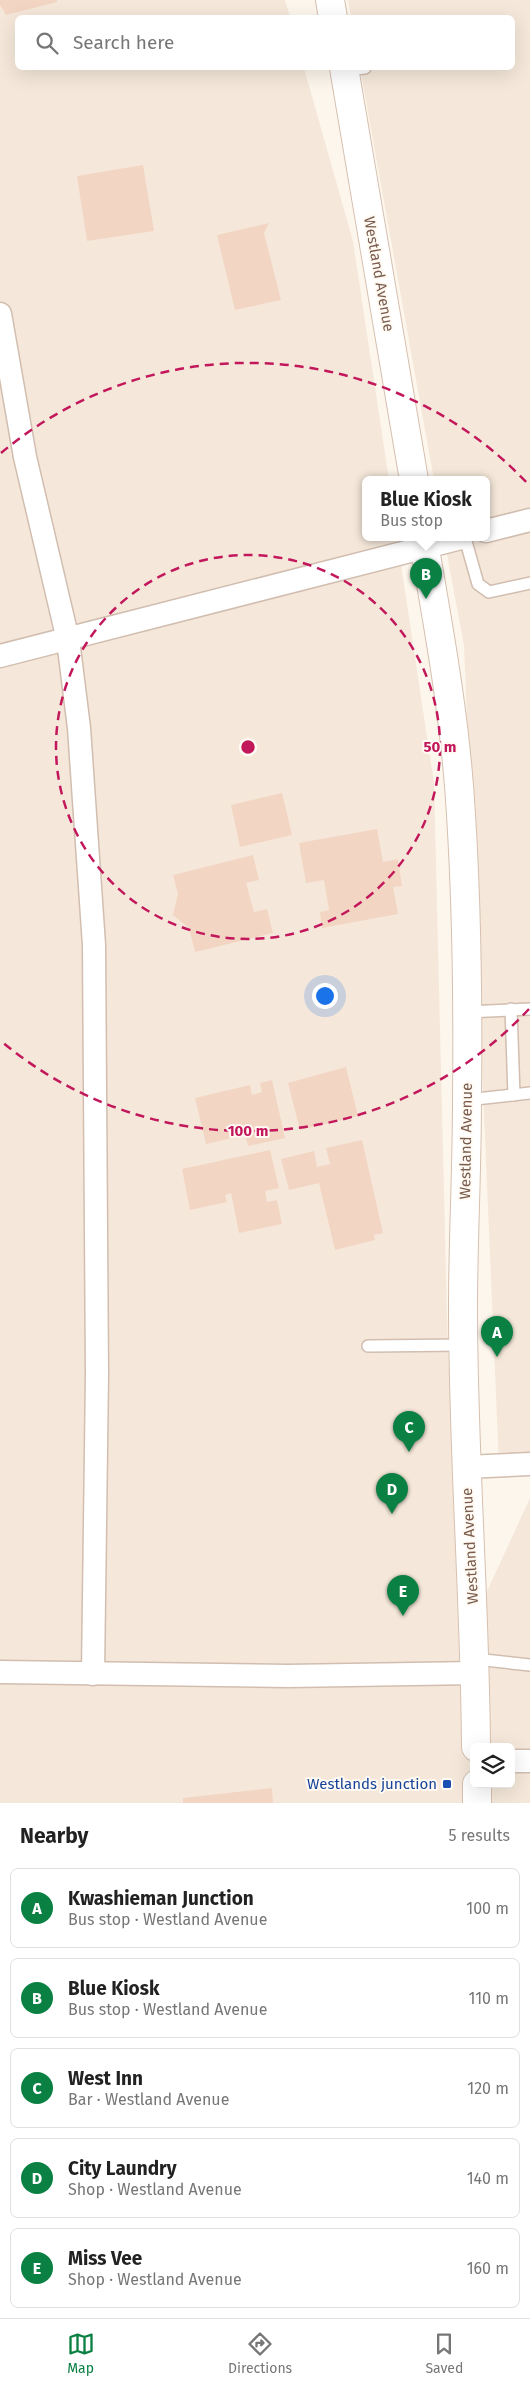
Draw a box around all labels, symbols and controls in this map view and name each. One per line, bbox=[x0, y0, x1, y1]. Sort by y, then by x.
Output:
search box bbox=[15, 15, 515, 70]
icon: search bbox=[33, 29, 61, 57]
text: Search here bbox=[73, 31, 174, 54]
street label: Westland Avenue bbox=[360, 215, 398, 333]
popup bbox=[362, 476, 490, 541]
text: Blue Kiosk bbox=[380, 488, 472, 511]
text: Bus stop bbox=[380, 511, 443, 530]
pin: B bbox=[410, 558, 442, 599]
centre of rings bbox=[239, 738, 257, 756]
text: 50 m bbox=[423, 738, 457, 756]
your location bbox=[312, 983, 338, 1009]
street label: Westland Avenue bbox=[456, 1083, 476, 1199]
text: 100 m bbox=[228, 1122, 268, 1140]
pin: A bbox=[481, 1316, 513, 1357]
pin: C bbox=[393, 1411, 425, 1452]
pin: D bbox=[376, 1473, 408, 1514]
street label: Westland Avenue bbox=[458, 1487, 482, 1605]
pin: E bbox=[387, 1575, 419, 1616]
map controls bbox=[470, 1743, 515, 1788]
button: layers bbox=[470, 1743, 515, 1788]
place label: Westlands junction bbox=[307, 1775, 437, 1793]
marker: Westlands junction bbox=[441, 1778, 453, 1790]
text: Nearby bbox=[20, 1823, 88, 1849]
text: 5 results bbox=[449, 1826, 510, 1845]
text: Kwashieman Junction bbox=[68, 1887, 254, 1910]
text: A bbox=[32, 1899, 42, 1918]
text: 100 m bbox=[466, 1899, 509, 1918]
text: Bus stop · Westland Avenue bbox=[68, 1910, 267, 1929]
text: Blue Kiosk bbox=[68, 1977, 159, 2000]
text: B bbox=[32, 1989, 42, 2008]
text: 110 m bbox=[468, 1989, 509, 2008]
text: Bus stop · Westland Avenue bbox=[68, 2000, 267, 2019]
text: West Inn bbox=[68, 2067, 143, 2090]
text: C bbox=[32, 2079, 42, 2098]
text: 120 m bbox=[467, 2079, 509, 2098]
text: Bar · Westland Avenue bbox=[68, 2090, 229, 2109]
text: City Laundry bbox=[68, 2157, 177, 2180]
text: D bbox=[32, 2169, 42, 2188]
text: 140 m bbox=[467, 2169, 509, 2188]
text: Shop · Westland Avenue bbox=[68, 2180, 242, 2199]
text: Miss Vee bbox=[68, 2247, 142, 2270]
text: E bbox=[33, 2259, 41, 2278]
text: 160 m bbox=[467, 2259, 509, 2278]
text: Shop · Westland Avenue bbox=[68, 2270, 242, 2289]
tab: Map bbox=[67, 2330, 95, 2377]
tab: Directions bbox=[228, 2330, 292, 2377]
tab: Saved bbox=[425, 2330, 463, 2377]

